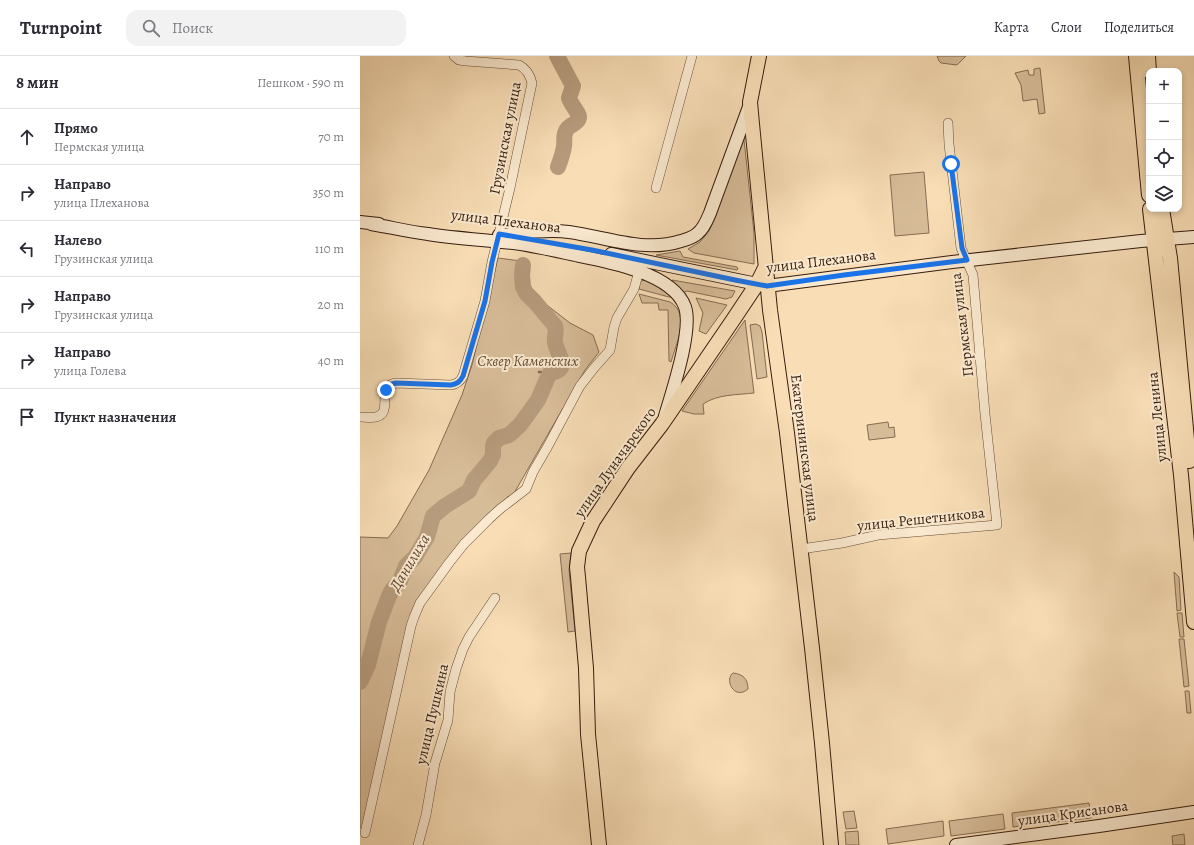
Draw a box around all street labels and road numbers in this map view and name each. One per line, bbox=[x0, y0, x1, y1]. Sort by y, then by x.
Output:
street label: Грузинская улица bbox=[484, 80, 526, 196]
street label: улица Плеханова bbox=[449, 204, 562, 238]
street label: улица Плеханова bbox=[764, 244, 877, 278]
street label: Пермская улица bbox=[946, 272, 978, 378]
street label: улица Ленина bbox=[1142, 371, 1172, 464]
street label: Екатерининская улица bbox=[786, 373, 824, 523]
street label: улица Луначарского bbox=[569, 403, 661, 522]
street label: улица Решетникова bbox=[855, 502, 986, 536]
street label: улица Пушкина bbox=[410, 662, 453, 767]
street label: улица Крисанова bbox=[1016, 795, 1129, 831]

